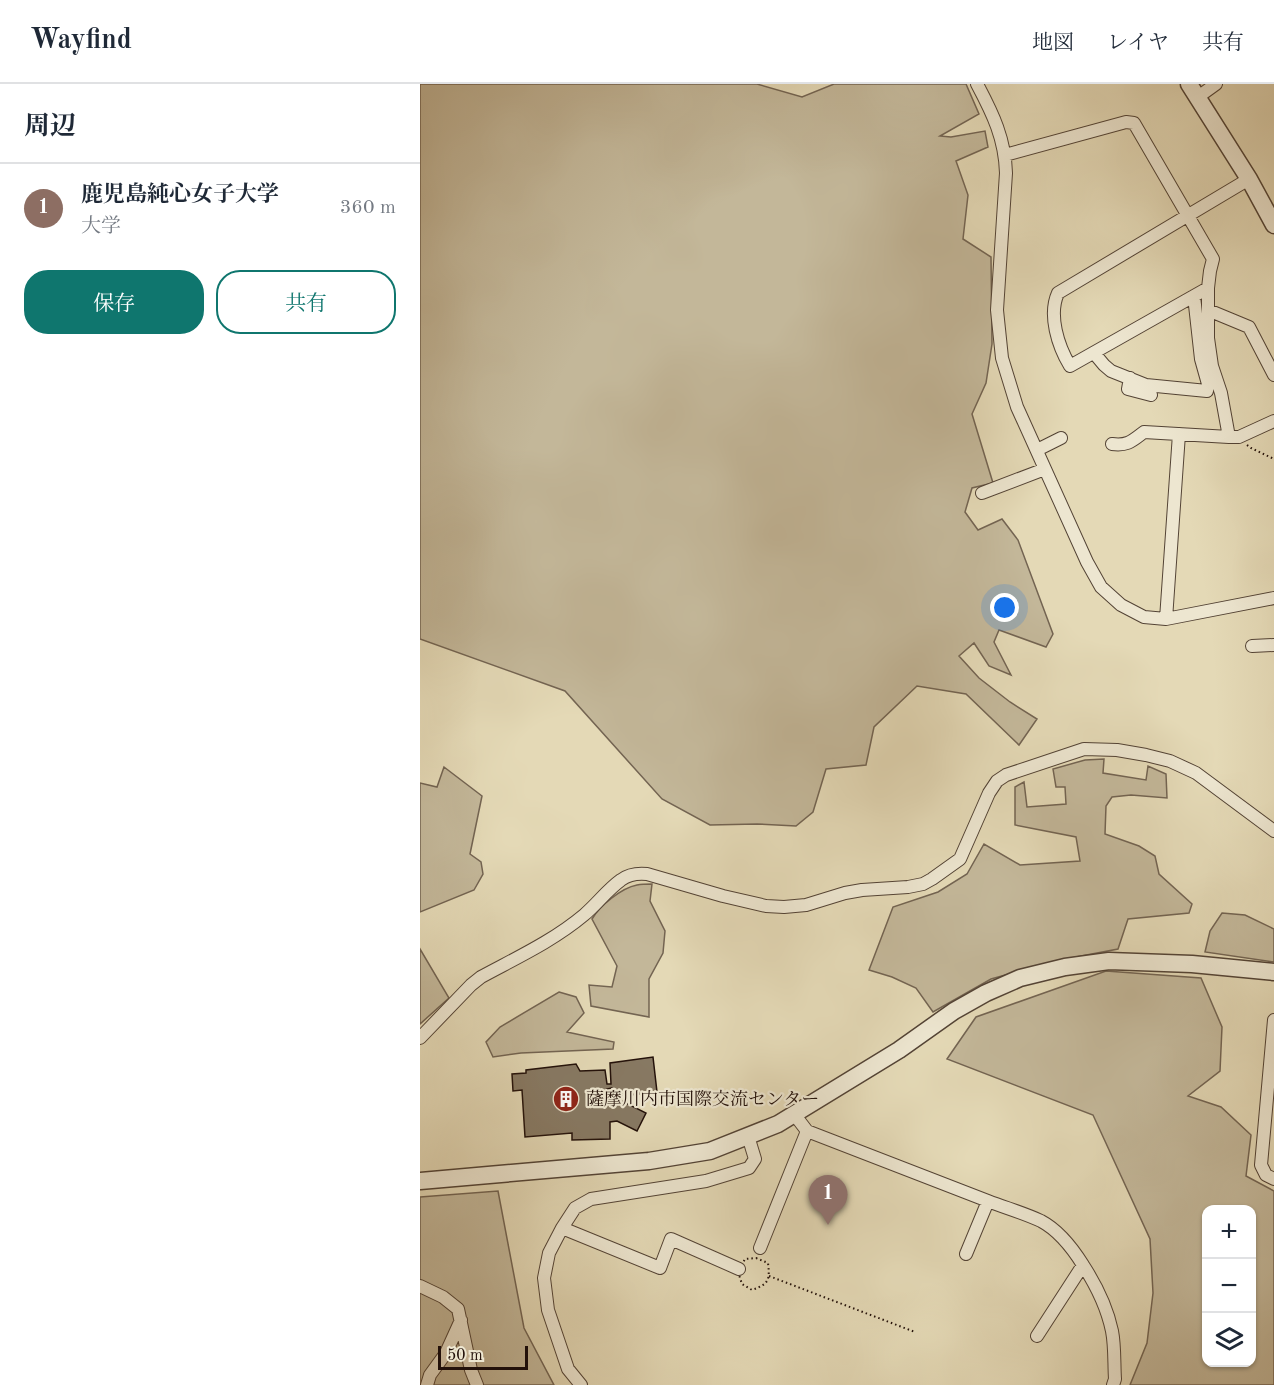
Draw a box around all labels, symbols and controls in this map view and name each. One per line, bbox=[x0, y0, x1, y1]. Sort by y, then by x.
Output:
text: Wayfind bbox=[30, 27, 132, 55]
text: 地図 bbox=[1032, 33, 1074, 54]
text: レイヤ bbox=[1107, 33, 1169, 54]
text: 共有 bbox=[1202, 33, 1244, 54]
text: 周辺 bbox=[24, 114, 76, 140]
text: 鹿児島純心女子大学 bbox=[81, 184, 279, 206]
text: 1 bbox=[38, 198, 49, 218]
text: 360 m bbox=[340, 198, 396, 218]
text: 大学 bbox=[81, 217, 121, 237]
button: 保存 bbox=[24, 270, 204, 334]
button: 共有 bbox=[216, 270, 396, 334]
your location bbox=[990, 593, 1019, 622]
building icon: 薩摩川内市国際交流センター bbox=[551, 1084, 581, 1114]
place label: 薩摩川内市国際交流センター bbox=[586, 1089, 819, 1109]
pin: 1 bbox=[808, 1176, 848, 1225]
map controls bbox=[1202, 1205, 1256, 1367]
button: + bbox=[1202, 1205, 1256, 1259]
button: − bbox=[1202, 1259, 1256, 1313]
button: layers bbox=[1202, 1313, 1256, 1367]
scale bar bbox=[438, 1343, 528, 1370]
text: 50 m bbox=[447, 1348, 483, 1364]

